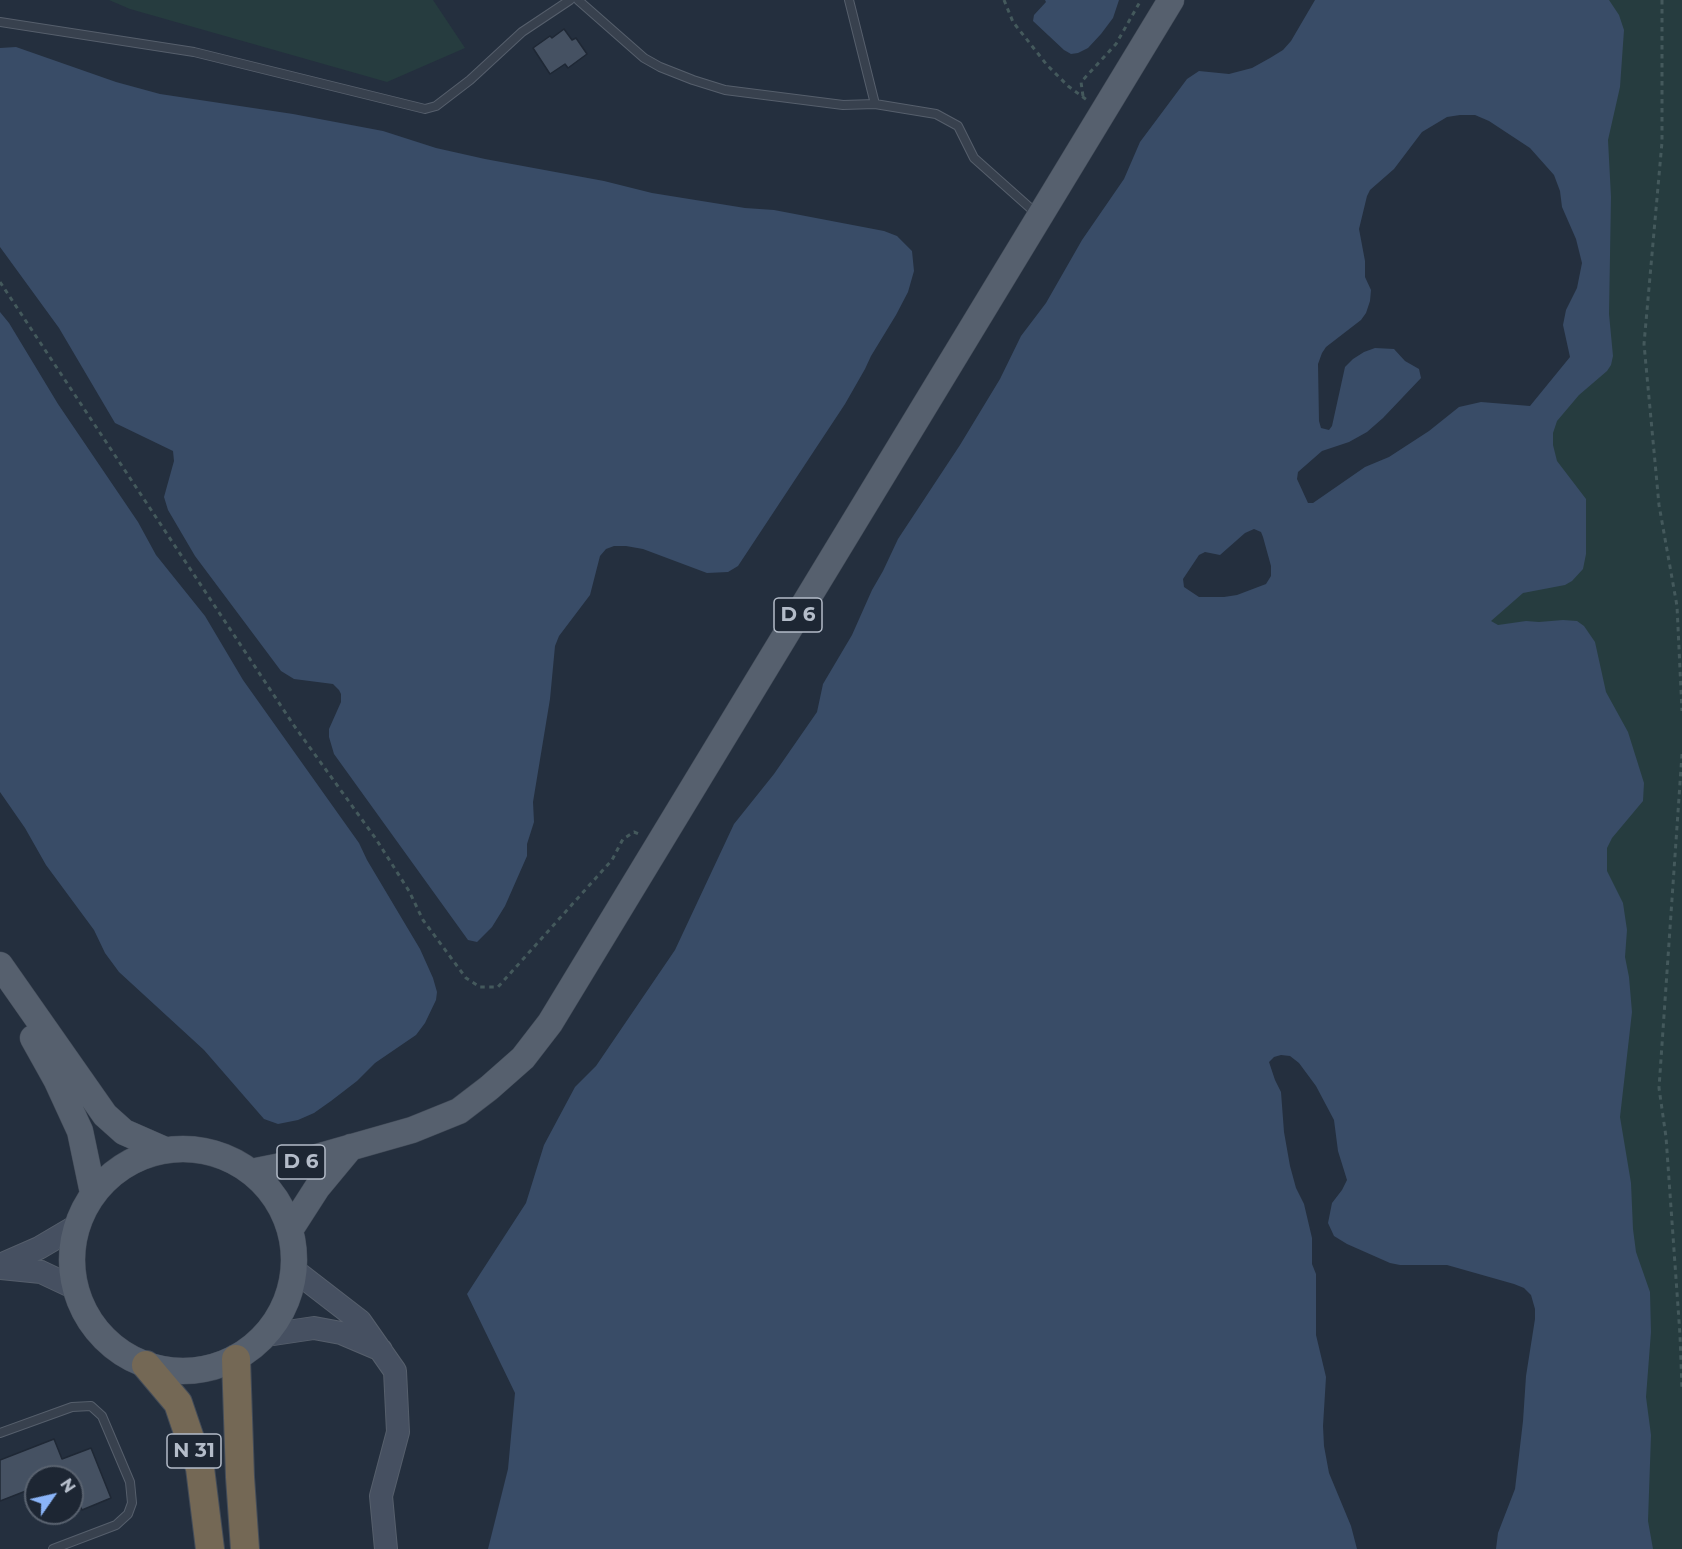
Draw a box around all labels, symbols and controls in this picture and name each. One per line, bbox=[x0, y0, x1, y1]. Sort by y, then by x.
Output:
road number: D 6 bbox=[774, 598, 822, 632]
road number: D 6 bbox=[277, 1145, 325, 1179]
road number: N 31 bbox=[167, 1434, 221, 1468]
north arrow bbox=[24, 1465, 84, 1525]
text: N bbox=[56, 1475, 79, 1496]

